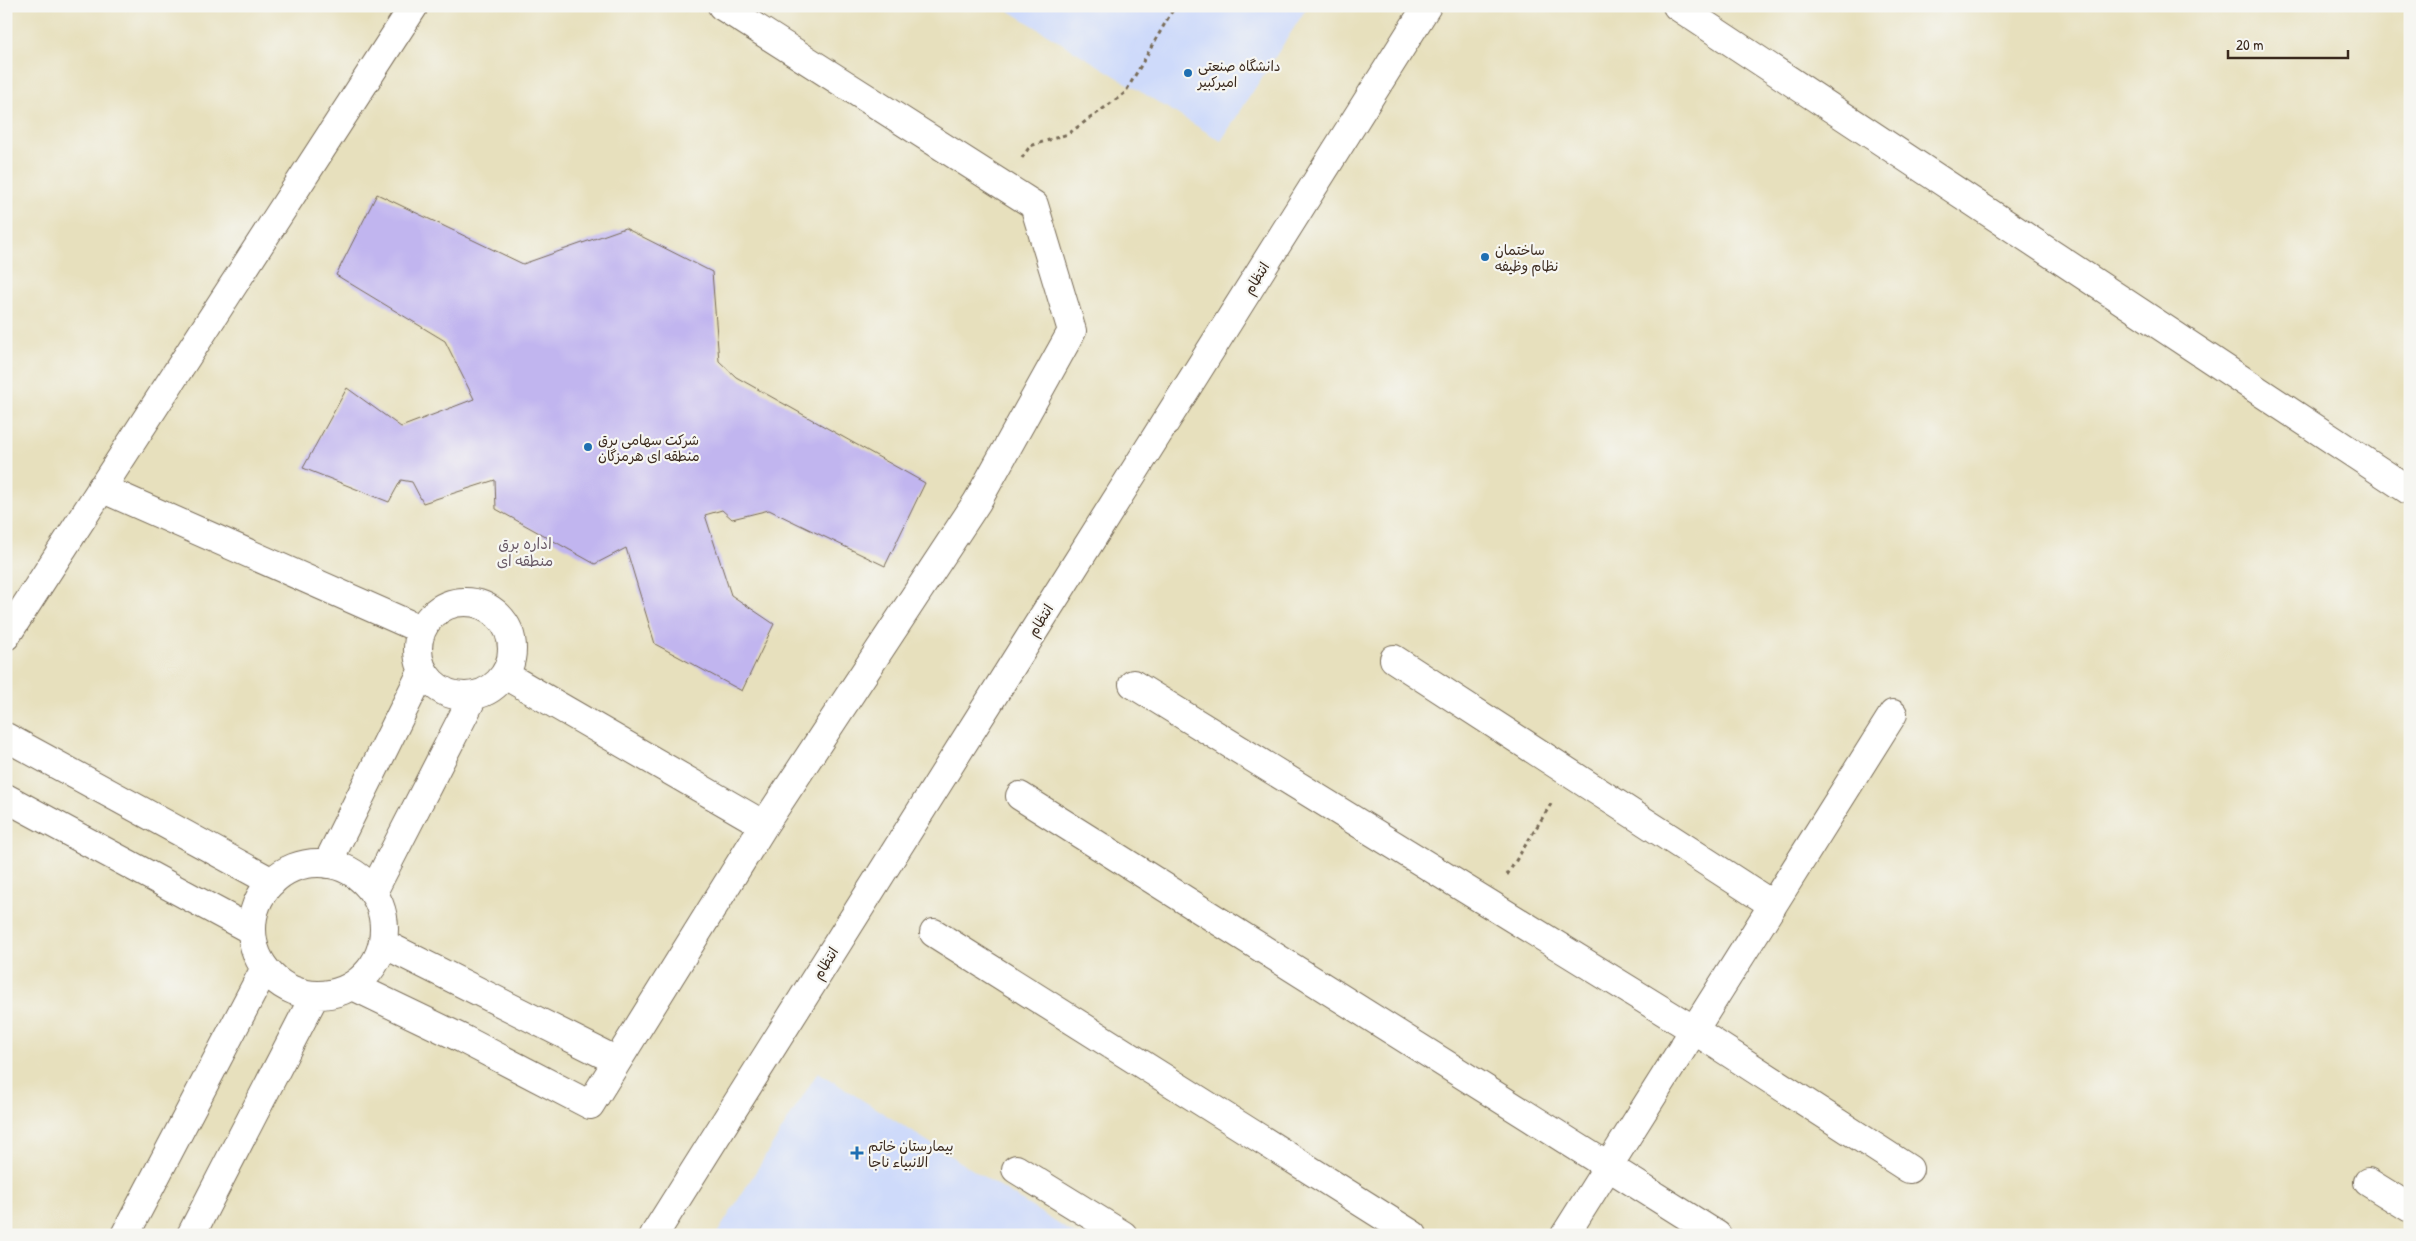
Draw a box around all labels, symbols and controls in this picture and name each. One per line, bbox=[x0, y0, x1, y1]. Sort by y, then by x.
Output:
scale bar bbox=[2228, 28, 2348, 60]
text: 20 m bbox=[2236, 34, 2263, 55]
place label: دانشگاه صنعتی امیرکبیر bbox=[1197, 56, 1281, 91]
marker: دانشگاه صنعتی امیرکبیر bbox=[1182, 67, 1194, 79]
place label: ساختمان نظام وظیفه bbox=[1495, 240, 1558, 277]
marker: ساختمان نظام وظیفه bbox=[1479, 251, 1491, 263]
street label: انتظام bbox=[1239, 258, 1275, 299]
place label: شرکت سهامی برق منطقه ای هرمزگان bbox=[598, 430, 700, 465]
marker: شرکت سهامی برق منطقه ای هرمزگان bbox=[582, 441, 594, 453]
district label: اداره برق منطقه ای bbox=[497, 533, 553, 571]
street label: انتظام bbox=[1023, 600, 1059, 641]
street label: انتظام bbox=[808, 943, 844, 984]
place label: بیمارستان خاتم الانبیاء ناجا bbox=[868, 1136, 954, 1171]
marker: بیمارستان خاتم الانبیاء ناجا bbox=[850, 1146, 864, 1160]

